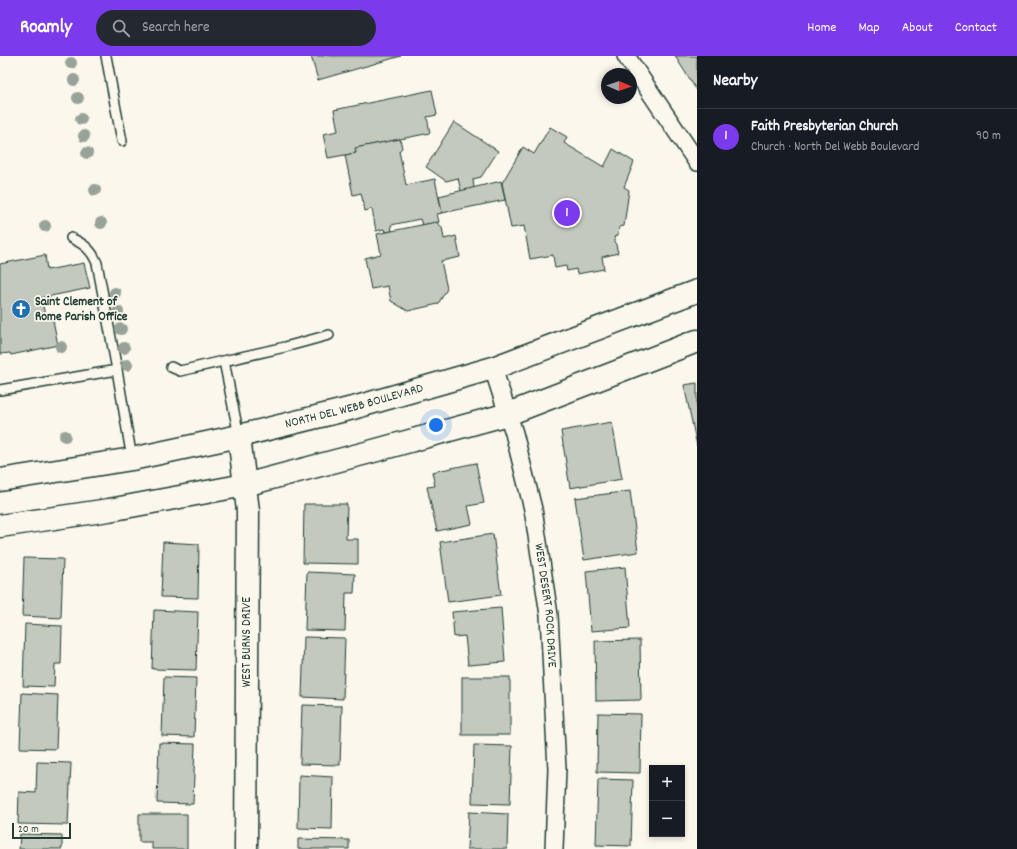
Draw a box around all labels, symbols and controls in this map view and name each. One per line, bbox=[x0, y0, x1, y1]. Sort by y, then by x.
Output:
search box bbox=[96, 10, 376, 46]
text: Roamly bbox=[20, 15, 72, 42]
icon: search bbox=[110, 17, 132, 39]
text: Search here bbox=[142, 17, 210, 39]
text: Home bbox=[807, 18, 836, 38]
text: Map bbox=[858, 18, 880, 38]
text: About bbox=[902, 18, 933, 38]
text: Contact bbox=[955, 18, 997, 38]
north arrow bbox=[601, 68, 637, 104]
text: Nearby bbox=[713, 70, 757, 94]
text: Faith Presbyterian Church bbox=[751, 116, 898, 138]
text: 1 bbox=[725, 127, 727, 146]
text: 90 m bbox=[976, 127, 1001, 146]
text: Church · North Del Webb Boulevard bbox=[751, 138, 919, 157]
pin: 1 bbox=[554, 198, 580, 228]
place label: Saint Clement of Rome Parish Office bbox=[35, 293, 128, 327]
church icon: Saint Clement of Rome Parish Office bbox=[10, 298, 32, 320]
street label: NORTH DEL WEBB BOULEVARD bbox=[283, 379, 426, 434]
your location bbox=[426, 415, 446, 435]
street label: WEST DESERT ROCK DRIVE bbox=[529, 542, 561, 668]
street label: WEST BURNS DRIVE bbox=[238, 597, 257, 687]
map controls bbox=[649, 765, 685, 837]
button: + bbox=[649, 765, 685, 801]
button: − bbox=[649, 801, 685, 837]
scale bar bbox=[12, 821, 71, 840]
text: 20 m bbox=[18, 822, 39, 838]

